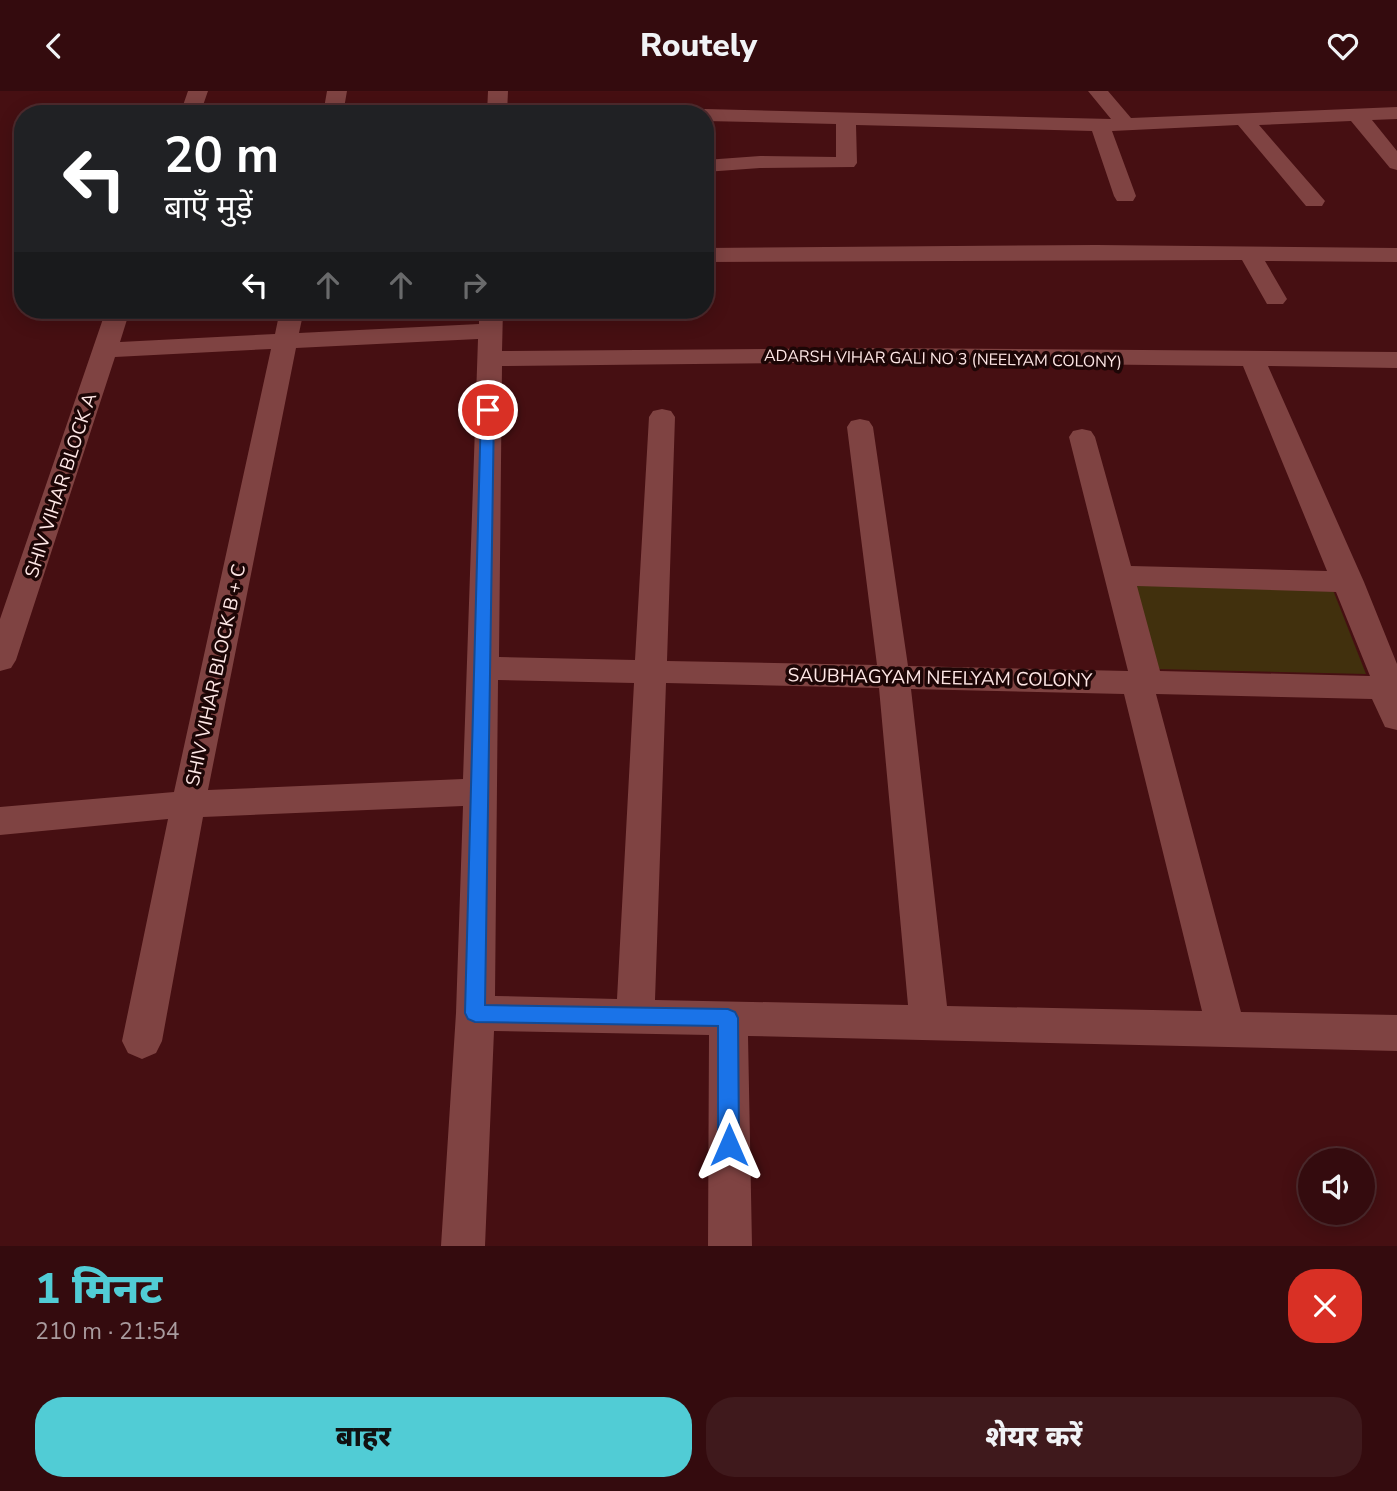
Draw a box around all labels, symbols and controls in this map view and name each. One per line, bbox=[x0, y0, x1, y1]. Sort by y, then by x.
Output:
text: Routely bbox=[640, 24, 757, 67]
icon: back bbox=[35, 27, 73, 65]
icon: heart bbox=[1324, 27, 1362, 65]
text: 20 m bbox=[164, 122, 279, 189]
icon: left bbox=[49, 133, 140, 224]
text: बाएँ मुड़ें bbox=[164, 186, 253, 229]
icon: left bbox=[236, 266, 274, 304]
icon: ahead bbox=[309, 266, 347, 304]
icon: ahead bbox=[382, 266, 420, 304]
icon: right bbox=[455, 266, 493, 304]
street label: ADARSH VIHAR GALI NO 3 (NEELYAM COLONY) bbox=[764, 345, 1122, 373]
pin bbox=[458, 380, 518, 440]
street label: SHIV VIHAR BLOCK A bbox=[19, 389, 103, 581]
icon: arrive bbox=[469, 391, 507, 429]
street label: SHIV VIHAR BLOCK B + C bbox=[180, 562, 252, 789]
street label: SAUBHAGYAM NEELYAM COLONY bbox=[787, 662, 1093, 694]
position arrow bbox=[692, 1108, 766, 1182]
map controls bbox=[1298, 1148, 1375, 1225]
button: sound bbox=[1298, 1148, 1375, 1225]
text: 1 मिनट bbox=[35, 1261, 162, 1318]
button: close bbox=[1288, 1269, 1362, 1343]
text: 210 m · 21:54 bbox=[35, 1316, 180, 1347]
button: बाहर bbox=[35, 1397, 692, 1477]
button: शेयर करें bbox=[706, 1397, 1362, 1477]

